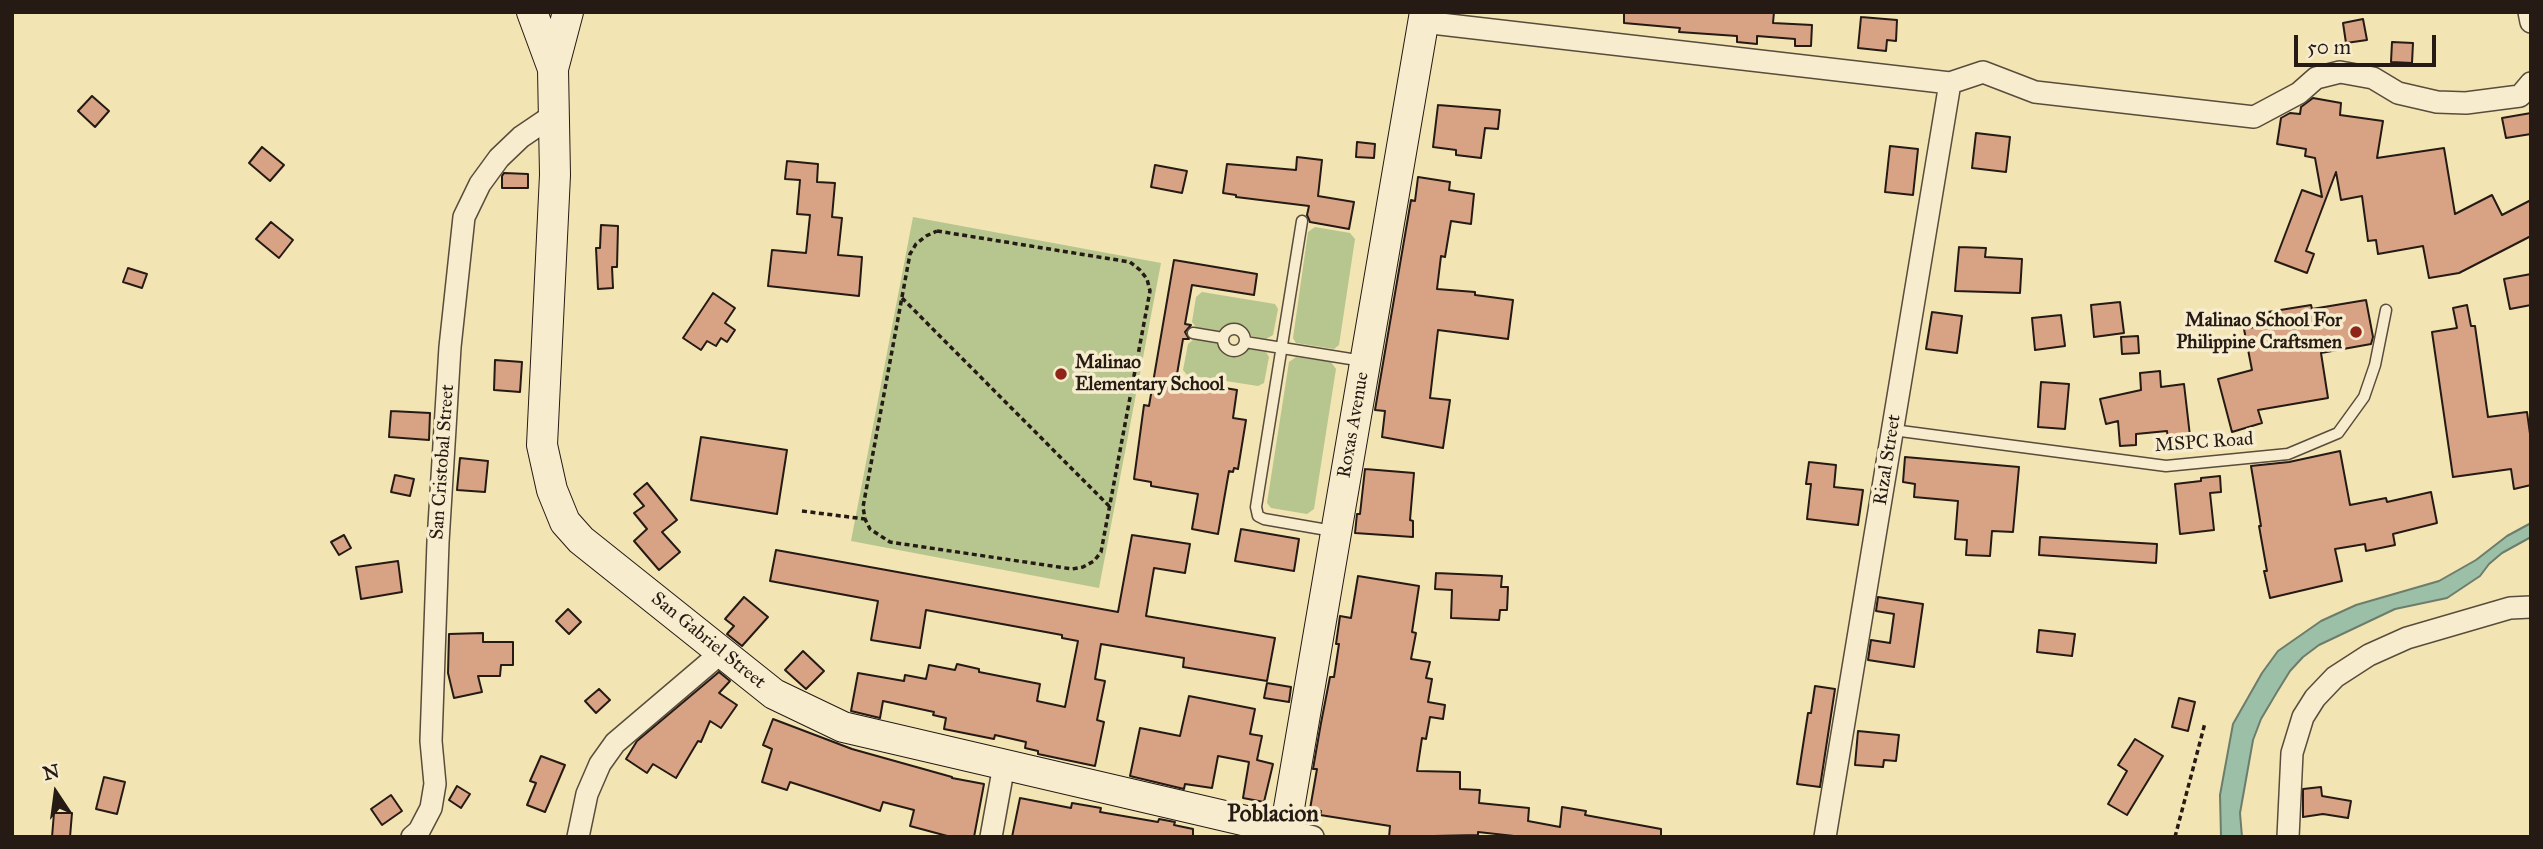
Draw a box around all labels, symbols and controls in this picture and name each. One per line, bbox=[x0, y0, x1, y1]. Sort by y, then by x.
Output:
scale bar bbox=[2298, 21, 2440, 65]
text: 50 m bbox=[2307, 34, 2351, 60]
place label: Malinao School For Philippine Craftsmen bbox=[2176, 310, 2342, 354]
marker: Malinao School For Philippine Craftsmen bbox=[2348, 324, 2364, 340]
place label: Malinao Elementary School bbox=[1075, 352, 1224, 396]
marker: Malinao Elementary School bbox=[1053, 366, 1069, 382]
street label: Roxas Avenue bbox=[1333, 370, 1375, 480]
street label: San Cristobal Street bbox=[426, 384, 460, 540]
street label: Rizal Street bbox=[1870, 413, 1906, 507]
street label: MSPC Road bbox=[2154, 428, 2254, 458]
street label: San Gabriel Street bbox=[646, 588, 770, 694]
north arrow bbox=[21, 758, 91, 828]
text: N bbox=[41, 759, 62, 785]
district label: Poblacion bbox=[1227, 801, 1319, 829]

